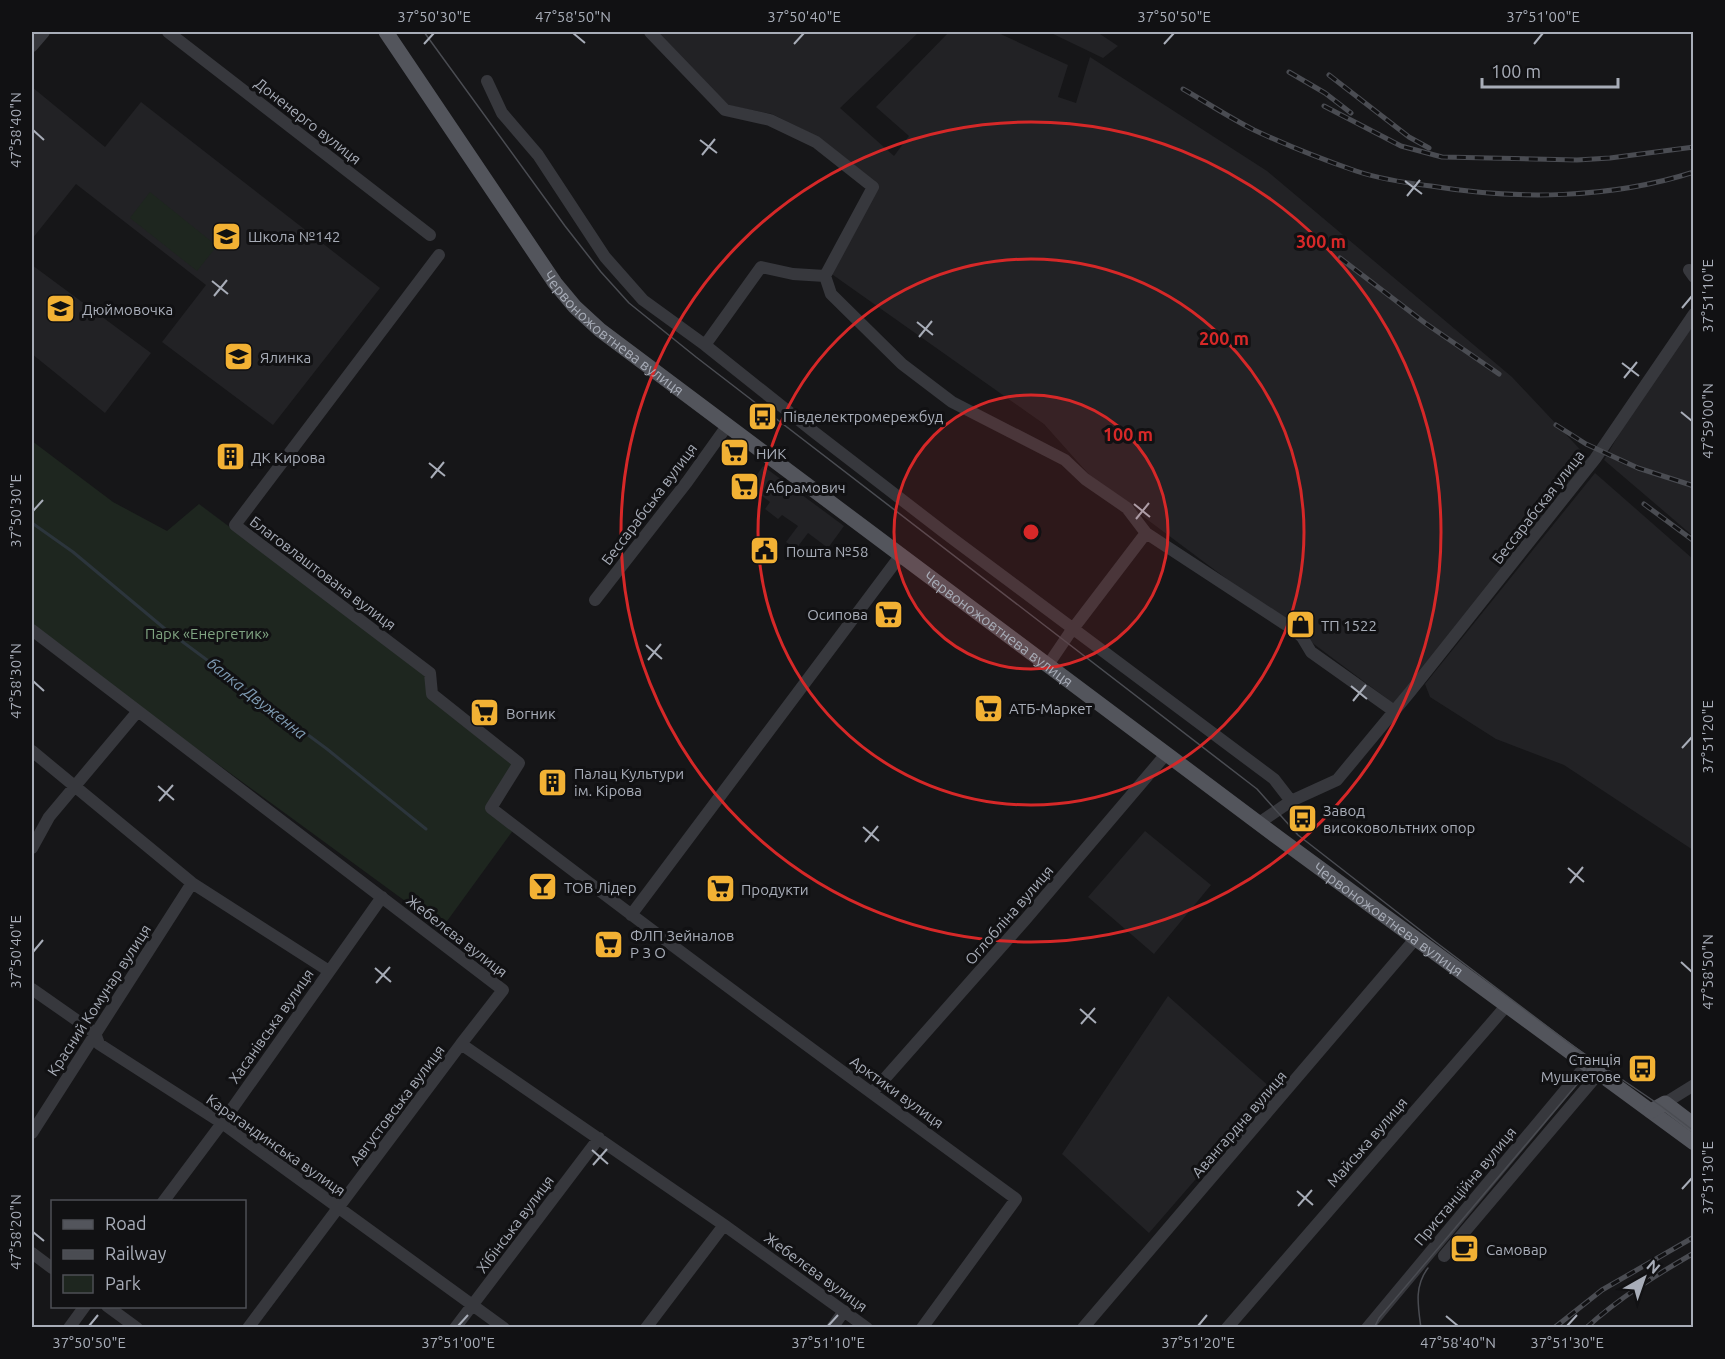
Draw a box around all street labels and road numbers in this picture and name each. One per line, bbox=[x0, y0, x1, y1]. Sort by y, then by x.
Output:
street label: Доненерго вулиця bbox=[252, 74, 364, 168]
street label: Червоножовтнева вулиця bbox=[540, 267, 688, 399]
street label: Бессарабська вулиця bbox=[598, 440, 700, 568]
street label: Бессарабская улица bbox=[1488, 447, 1588, 567]
street label: Благовлаштована вулиця bbox=[247, 512, 399, 634]
street label: Червоножовтнева вулиця bbox=[921, 567, 1077, 690]
street label: Червоножовтнева вулиця bbox=[1310, 858, 1467, 979]
street label: Оглобліна вулиця bbox=[961, 862, 1057, 968]
street label: Жебелєва вулиця bbox=[403, 891, 511, 981]
street label: Красний Комунар вулиця bbox=[44, 921, 154, 1079]
street label: Хасанівська вулиця bbox=[225, 966, 317, 1086]
street label: Августовська вулиця bbox=[346, 1042, 448, 1168]
street label: Арктики вулиця bbox=[847, 1052, 947, 1132]
street label: Авангардна вулиця bbox=[1188, 1067, 1290, 1181]
street label: Карагандинська вулиця bbox=[203, 1091, 349, 1199]
street label: Майська вулиця bbox=[1324, 1094, 1410, 1190]
street label: Пристанційна вулиця bbox=[1411, 1123, 1519, 1249]
street label: Хібінська вулиця bbox=[473, 1172, 557, 1276]
street label: Жебелєва вулиця bbox=[761, 1229, 871, 1315]

